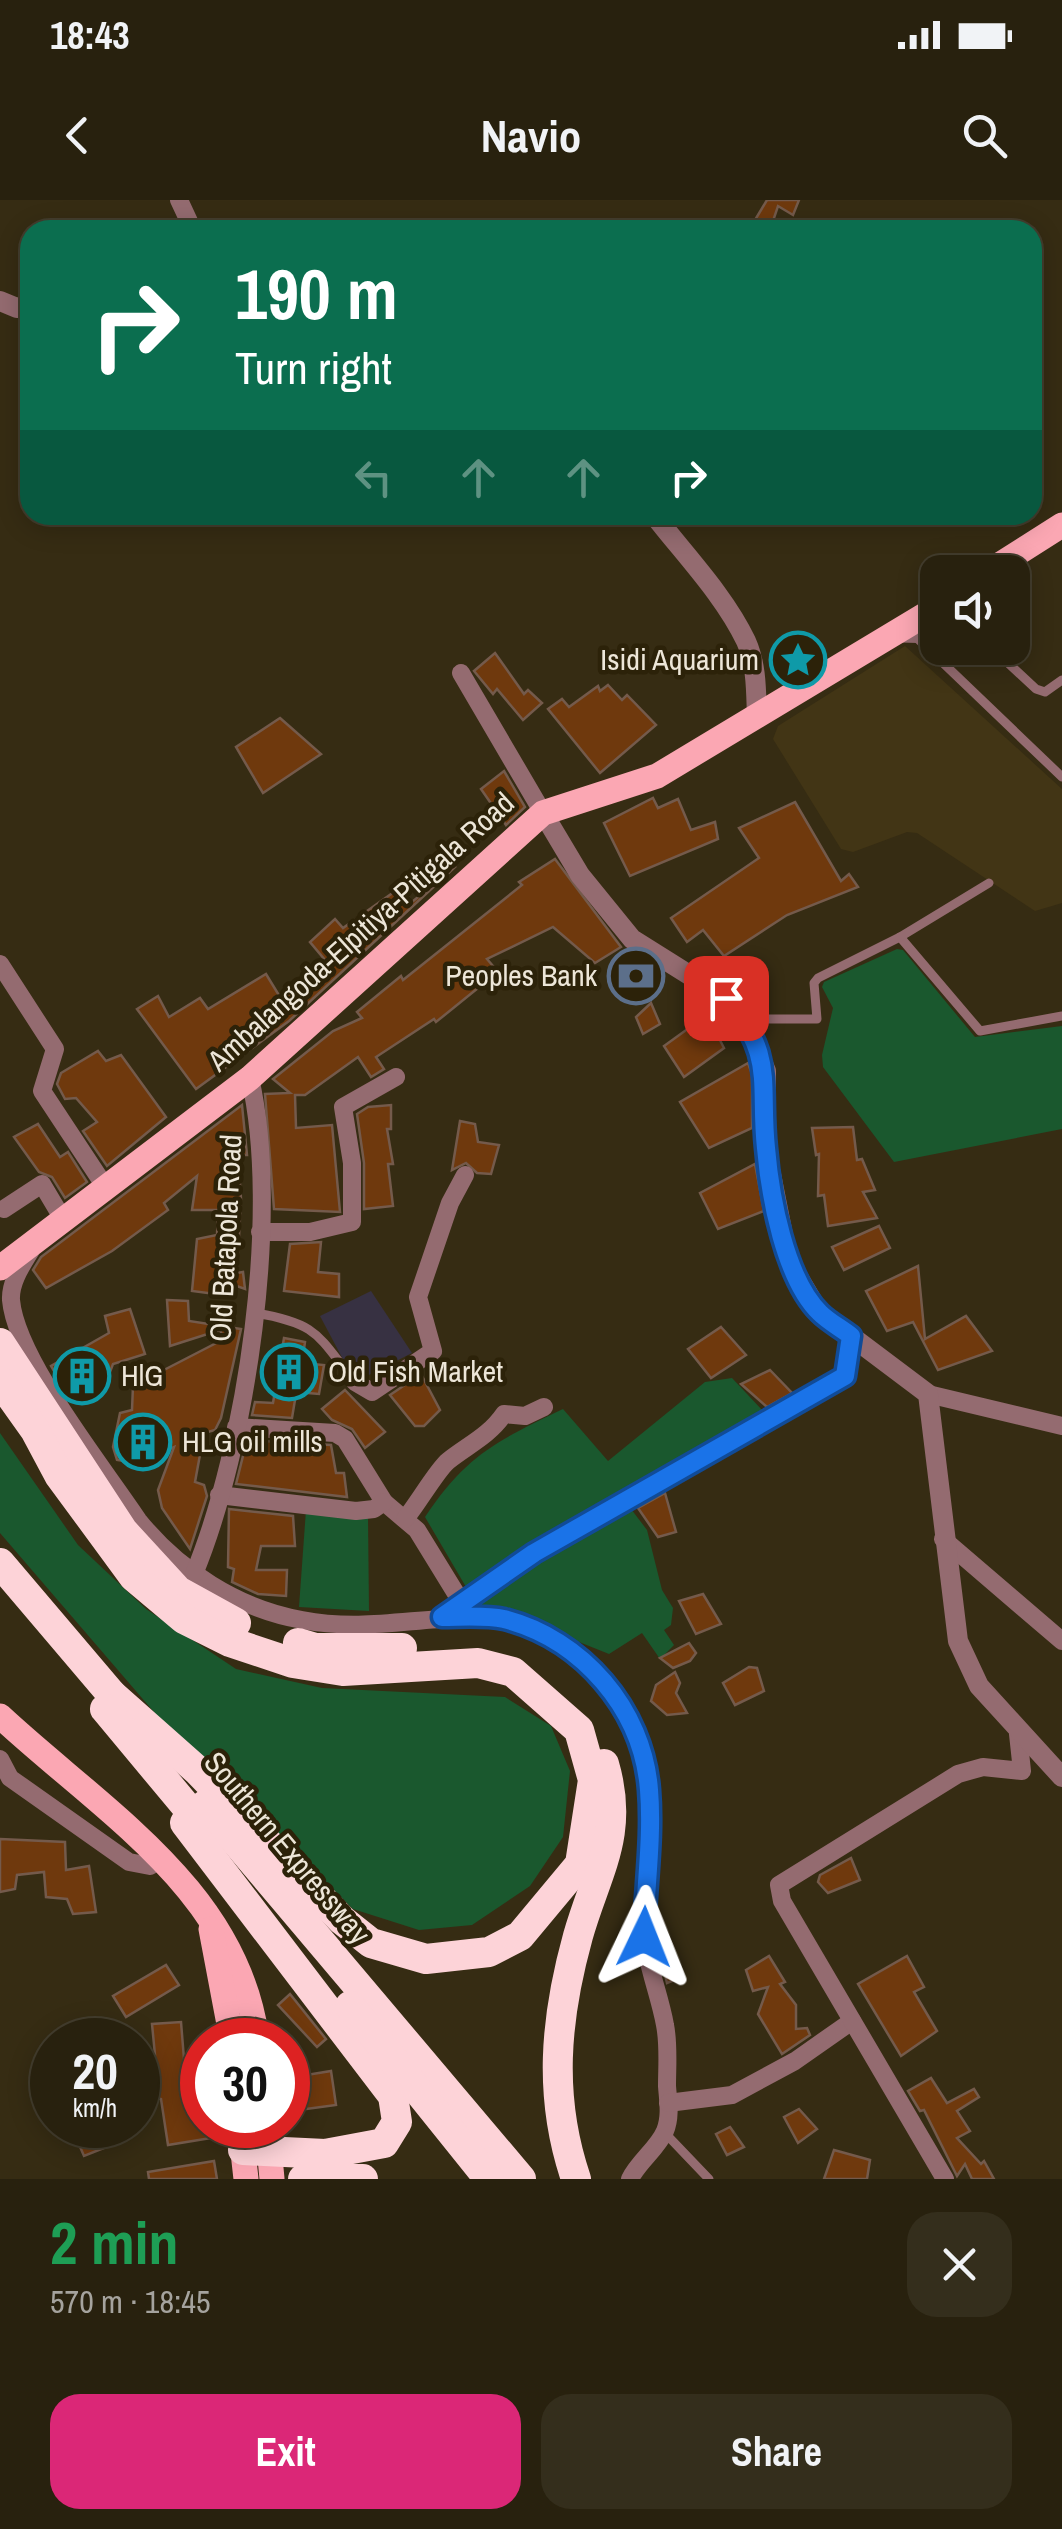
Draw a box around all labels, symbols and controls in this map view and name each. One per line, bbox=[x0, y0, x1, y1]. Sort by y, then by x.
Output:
text: 18:43 bbox=[50, 10, 130, 61]
text: Navio bbox=[481, 105, 581, 166]
icon: back bbox=[50, 108, 105, 163]
icon: search bbox=[957, 108, 1012, 163]
text: 190 m bbox=[235, 247, 398, 341]
icon: right bbox=[70, 260, 200, 390]
text: Turn right bbox=[235, 337, 392, 398]
icon: left bbox=[346, 450, 401, 505]
icon: ahead bbox=[451, 450, 506, 505]
icon: ahead bbox=[556, 450, 611, 505]
icon: right bbox=[661, 450, 716, 505]
map controls bbox=[920, 555, 1030, 665]
button: sound bbox=[920, 555, 1030, 665]
place icon: Isidi Aquarium bbox=[768, 630, 828, 690]
place label: Isidi Aquarium bbox=[600, 639, 759, 679]
street label: Ambalangoda-Elpitiya-Pitigala Road bbox=[198, 783, 522, 1080]
bank icon: Peoples Bank bbox=[606, 946, 666, 1006]
place label: Peoples Bank bbox=[445, 955, 598, 995]
pin bbox=[684, 956, 769, 1041]
icon: arrive bbox=[699, 971, 754, 1026]
street label: Old Batapola Road bbox=[200, 1133, 250, 1343]
building icon: Old Fish Market bbox=[259, 1342, 319, 1402]
building icon: HlG bbox=[52, 1346, 112, 1406]
place label: Old Fish Market bbox=[328, 1351, 503, 1391]
place label: HlG bbox=[121, 1355, 163, 1395]
building icon: HLG oil mills bbox=[113, 1412, 173, 1472]
place label: HLG oil mills bbox=[182, 1421, 323, 1461]
street label: Southern Expressway bbox=[196, 1743, 380, 1952]
position arrow bbox=[592, 1885, 696, 1989]
speed limit sign: 30 bbox=[180, 2018, 310, 2148]
text: 20 bbox=[72, 2037, 118, 2105]
text: km/h bbox=[73, 2091, 117, 2125]
text: 2 min bbox=[50, 2202, 179, 2283]
button: close bbox=[907, 2212, 1012, 2317]
text: 570 m · 18:45 bbox=[50, 2280, 210, 2323]
button: Exit bbox=[50, 2394, 521, 2509]
button: Share bbox=[541, 2394, 1012, 2509]

